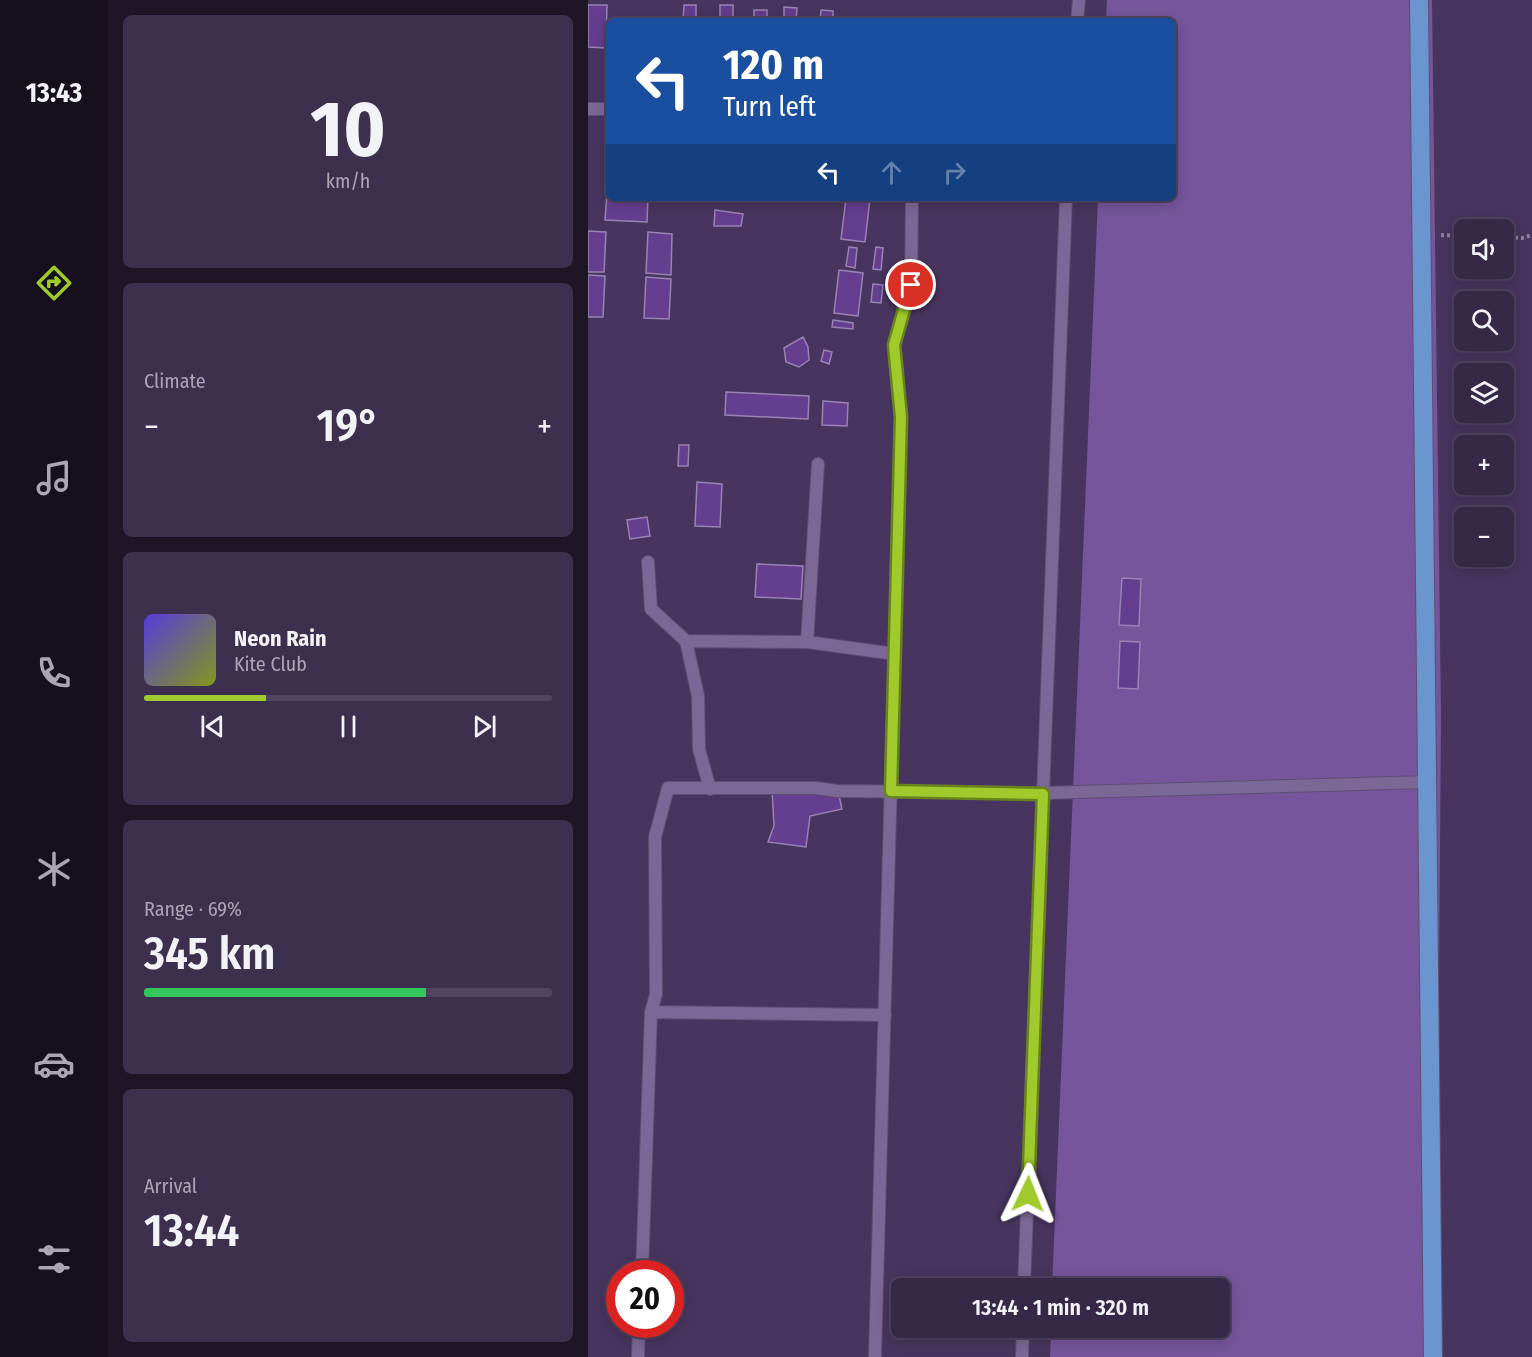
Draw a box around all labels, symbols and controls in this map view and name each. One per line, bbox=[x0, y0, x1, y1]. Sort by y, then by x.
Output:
text: 120 m bbox=[723, 40, 824, 90]
icon: left bbox=[624, 42, 702, 120]
text: 13:43 bbox=[26, 77, 82, 109]
text: 10 bbox=[310, 83, 386, 177]
text: Turn left bbox=[723, 91, 816, 123]
icon: left bbox=[812, 156, 845, 189]
icon: ahead bbox=[875, 156, 908, 189]
icon: right bbox=[938, 156, 971, 189]
text: km/h bbox=[326, 169, 370, 193]
map controls bbox=[1454, 219, 1514, 567]
button: sound bbox=[1454, 219, 1514, 279]
pin bbox=[885, 259, 936, 310]
icon: directions bbox=[33, 262, 75, 304]
icon: arrive bbox=[894, 268, 927, 301]
button: search bbox=[1454, 291, 1514, 351]
button: layers bbox=[1454, 363, 1514, 423]
text: Climate bbox=[144, 369, 206, 393]
text: 19° bbox=[317, 399, 379, 453]
text: − bbox=[144, 407, 159, 447]
text: + bbox=[537, 407, 552, 447]
button: + bbox=[1454, 435, 1514, 495]
icon: music bbox=[33, 457, 75, 499]
button: − bbox=[1454, 507, 1514, 567]
text: Neon Rain bbox=[234, 625, 327, 652]
icon: phone bbox=[33, 652, 75, 694]
text: Kite Club bbox=[234, 652, 307, 676]
icon: previous bbox=[196, 710, 229, 743]
icon: pause bbox=[332, 710, 365, 743]
icon: next bbox=[468, 710, 501, 743]
icon: climate bbox=[33, 848, 75, 890]
text: Range · 69% bbox=[144, 897, 242, 921]
text: 345 km bbox=[144, 927, 276, 981]
icon: car bbox=[33, 1043, 75, 1085]
position arrow bbox=[996, 1162, 1060, 1226]
text: Arrival bbox=[144, 1174, 197, 1198]
text: 13:44 bbox=[144, 1204, 239, 1258]
icon: filters bbox=[33, 1238, 75, 1280]
speed limit sign: 20 bbox=[606, 1260, 684, 1338]
text: 13:44 · 1 min · 320 m bbox=[972, 1294, 1149, 1321]

